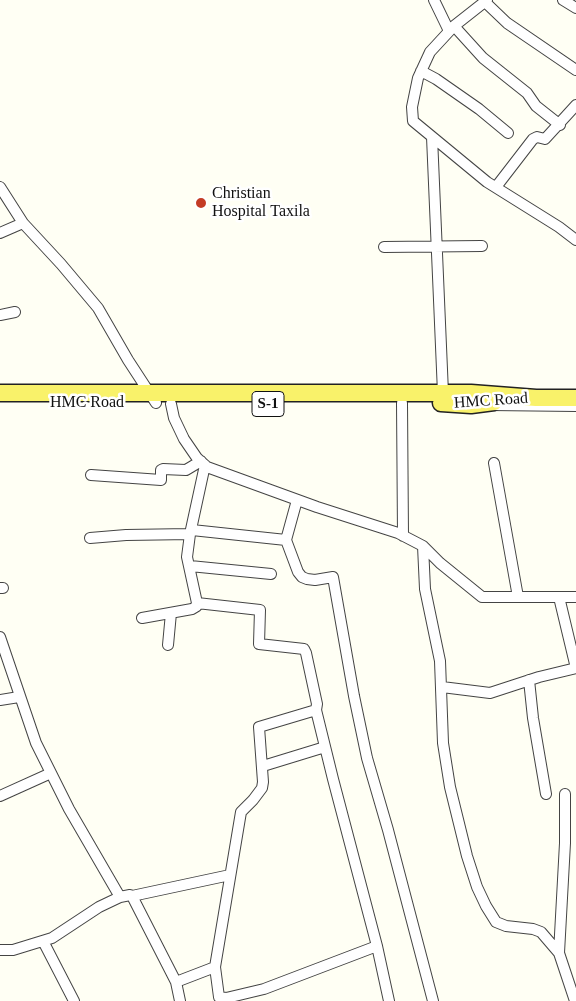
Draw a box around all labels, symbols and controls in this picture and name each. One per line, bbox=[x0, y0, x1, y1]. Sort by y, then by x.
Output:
place label: Christian Hospital Taxila bbox=[212, 184, 310, 222]
marker: Christian Hospital Taxila bbox=[194, 196, 208, 210]
street label: HMC Road bbox=[453, 389, 529, 413]
road number: S-1 bbox=[252, 392, 284, 416]
street label: HMC Road bbox=[50, 393, 124, 413]

